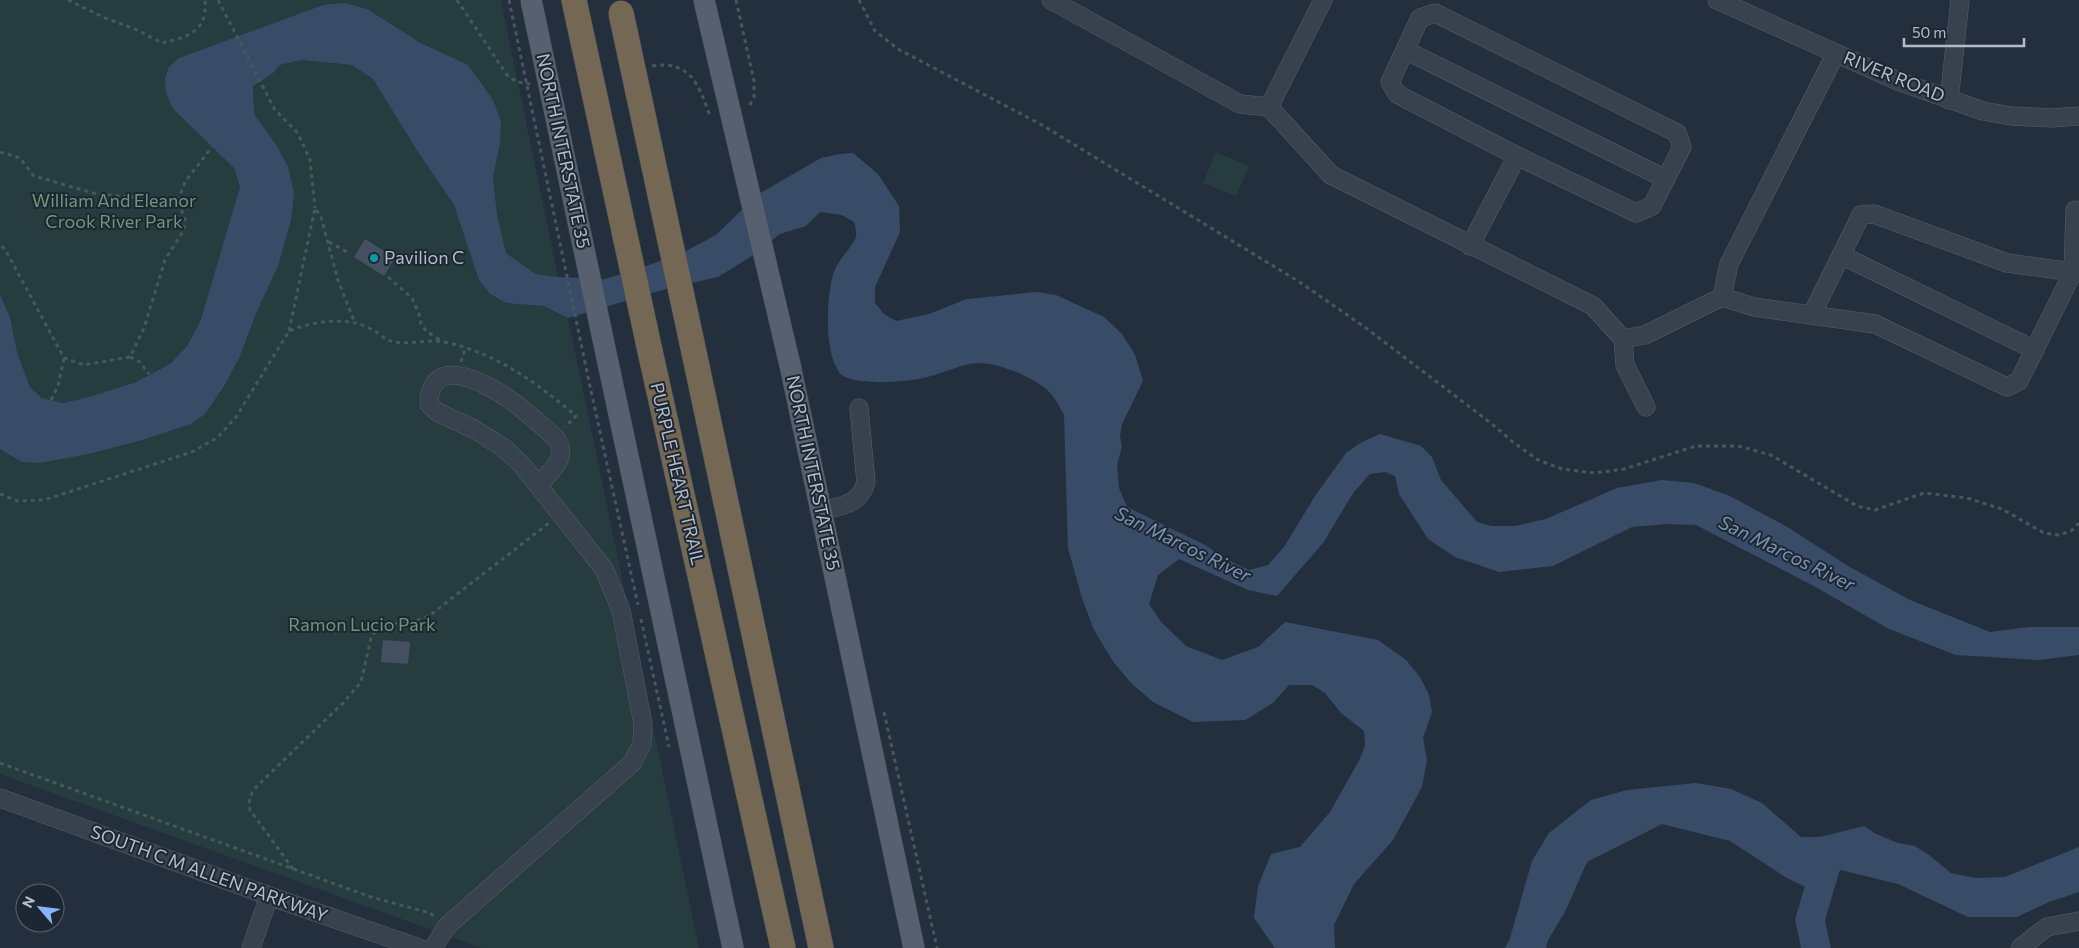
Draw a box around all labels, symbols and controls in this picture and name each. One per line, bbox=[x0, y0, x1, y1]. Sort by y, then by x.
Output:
scale bar bbox=[1904, 15, 2024, 47]
text: 50 m bbox=[1912, 23, 1946, 41]
street label: RIVER ROAD bbox=[1841, 46, 1948, 106]
street label: NORTH INTERSTATE 35 bbox=[533, 51, 595, 250]
park label: William And Eleanor Crook River Park bbox=[32, 189, 196, 232]
place label: Pavilion C bbox=[384, 246, 464, 268]
marker: Pavilion C bbox=[368, 252, 380, 264]
street label: NORTH INTERSTATE 35 bbox=[783, 373, 845, 572]
street label: PURPLE HEART TRAIL bbox=[646, 380, 710, 567]
water label: San Marcos River bbox=[1111, 501, 1256, 587]
water label: San Marcos River bbox=[1715, 510, 1860, 596]
park label: Ramon Lucio Park bbox=[288, 613, 436, 635]
street label: SOUTH C M ALLEN PARKWAY bbox=[88, 820, 331, 926]
north arrow bbox=[15, 883, 65, 933]
text: N bbox=[18, 893, 38, 910]

